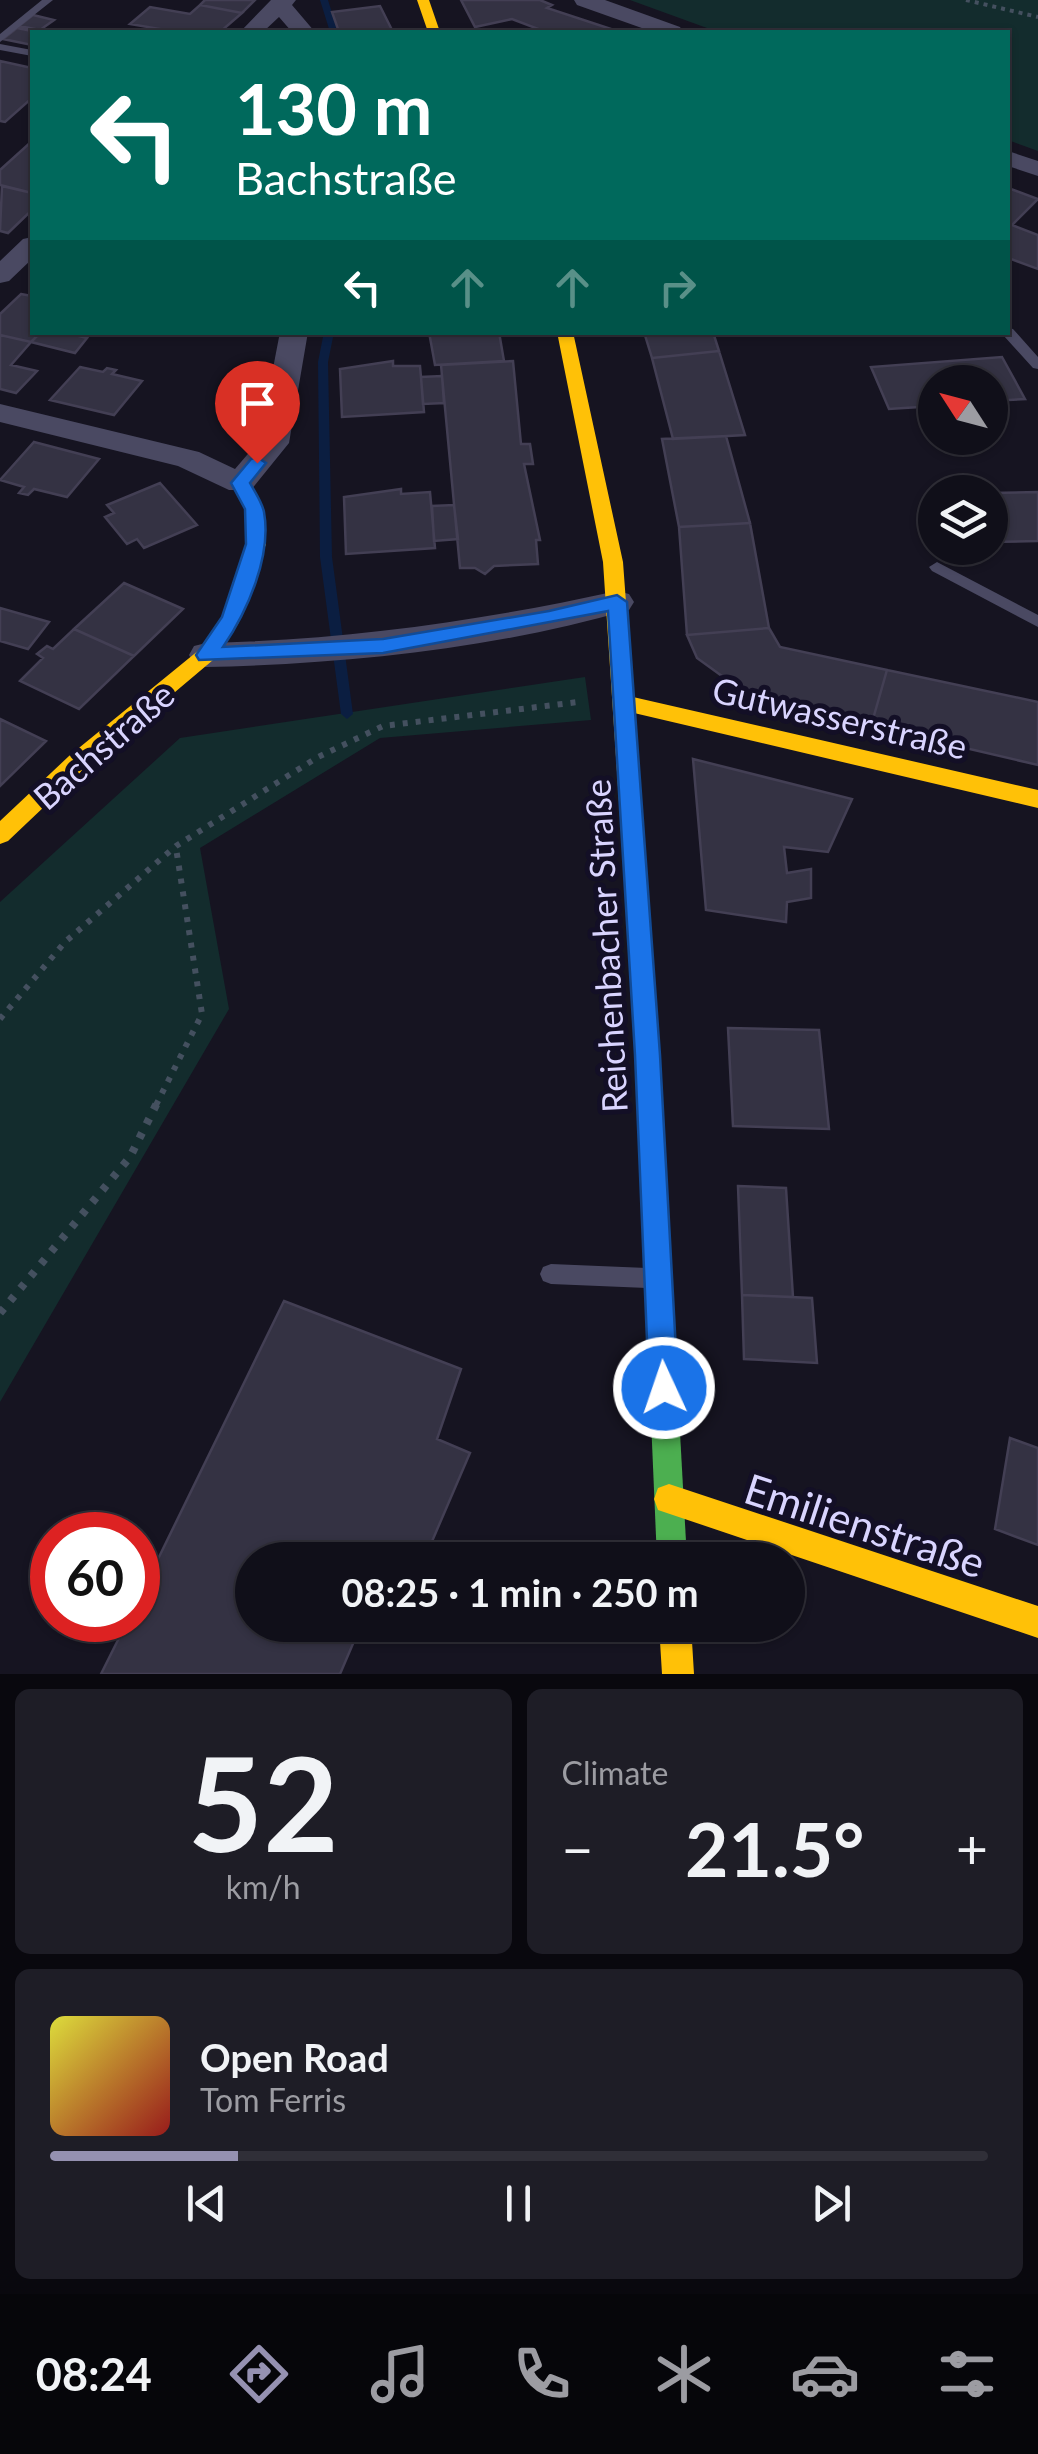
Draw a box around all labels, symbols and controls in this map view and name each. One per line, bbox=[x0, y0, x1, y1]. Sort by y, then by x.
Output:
text: 130 m bbox=[235, 66, 432, 150]
icon: left bbox=[70, 70, 200, 200]
text: Bachstraße bbox=[235, 151, 457, 205]
icon: left bbox=[335, 260, 390, 315]
icon: ahead bbox=[440, 260, 495, 315]
icon: ahead bbox=[545, 260, 600, 315]
icon: right bbox=[650, 260, 705, 315]
pin bbox=[215, 361, 300, 464]
north arrow bbox=[918, 365, 1008, 455]
map controls bbox=[918, 365, 1008, 565]
icon: arrive bbox=[230, 376, 285, 431]
button: layers bbox=[918, 475, 1008, 565]
street label: Gutwasserstraße bbox=[709, 667, 971, 767]
street label: Bachstraße bbox=[24, 673, 182, 817]
street label: Reichenbacher Straße bbox=[575, 778, 635, 1114]
position arrow bbox=[612, 1336, 716, 1440]
street label: Emilienstraße bbox=[739, 1463, 991, 1587]
speed limit sign: 60 bbox=[30, 1512, 160, 1642]
text: 08:25 · 1 min · 250 m bbox=[341, 1569, 699, 1615]
text: 52 bbox=[188, 1724, 339, 1880]
text: Climate bbox=[562, 1753, 668, 1792]
text: 21.5° bbox=[685, 1803, 864, 1893]
text: − bbox=[562, 1815, 593, 1881]
text: + bbox=[956, 1815, 988, 1881]
text: km/h bbox=[226, 1867, 301, 1906]
text: Open Road bbox=[200, 2034, 389, 2080]
text: Tom Ferris bbox=[200, 2080, 346, 2119]
icon: previous bbox=[179, 2176, 234, 2231]
icon: pause bbox=[491, 2176, 546, 2231]
icon: next bbox=[804, 2176, 859, 2231]
icon: directions bbox=[224, 2339, 294, 2409]
icon: music bbox=[365, 2339, 435, 2409]
icon: phone bbox=[507, 2339, 577, 2409]
icon: climate bbox=[649, 2339, 719, 2409]
icon: car bbox=[790, 2339, 860, 2409]
icon: filters bbox=[932, 2339, 1002, 2409]
text: 08:24 bbox=[36, 2347, 152, 2401]

